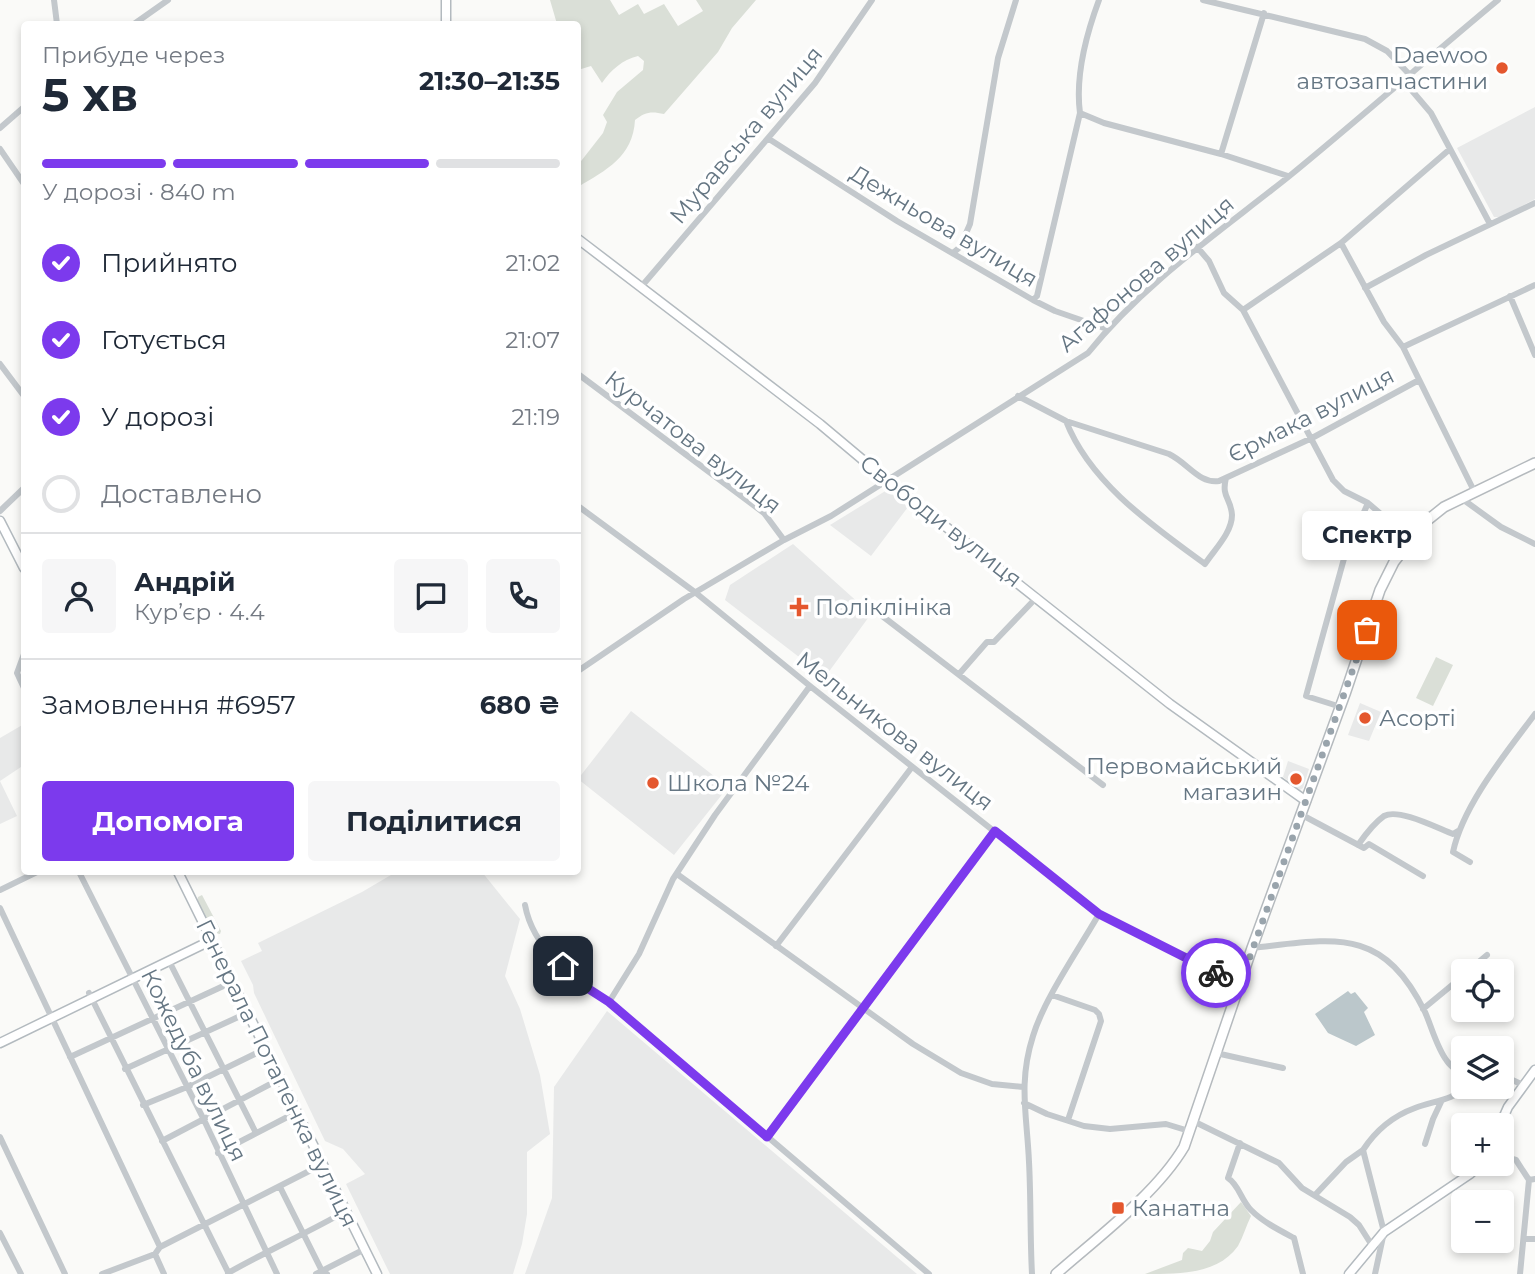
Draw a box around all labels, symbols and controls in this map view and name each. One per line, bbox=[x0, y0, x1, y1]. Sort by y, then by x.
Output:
text: Прибуде через bbox=[42, 41, 225, 69]
street label: Муравська вулиця bbox=[664, 41, 828, 229]
place label: Daewoo автозапчастини bbox=[1296, 41, 1488, 95]
marker: Daewoo автозапчастини bbox=[1494, 60, 1510, 76]
text: 21:30–21:35 bbox=[419, 65, 560, 97]
text: 5 хв bbox=[42, 66, 138, 123]
street label: Дежньова вулиця bbox=[845, 159, 1043, 293]
text: У дорозі · 840 m bbox=[42, 178, 236, 206]
street label: Агафонова вулиця bbox=[1052, 190, 1240, 358]
icon: check bbox=[42, 244, 80, 282]
text: Прийнято bbox=[101, 247, 238, 279]
text: 21:02 bbox=[505, 249, 560, 277]
icon: check bbox=[42, 321, 80, 359]
text: Готується bbox=[101, 324, 227, 356]
text: 21:07 bbox=[505, 326, 560, 354]
street label: Єрмака вулиця bbox=[1223, 361, 1399, 469]
street label: Курчатова вулиця bbox=[599, 364, 787, 520]
icon: check bbox=[42, 398, 80, 436]
text: У дорозі bbox=[101, 401, 214, 433]
text: 21:19 bbox=[511, 403, 560, 431]
street label: Свободи вулиця bbox=[854, 449, 1028, 593]
text: Доставлено bbox=[101, 478, 262, 510]
callout: Спектр bbox=[1302, 511, 1432, 560]
text: Спектр bbox=[1322, 521, 1412, 549]
button: person bbox=[42, 559, 116, 633]
button: chat bbox=[394, 559, 468, 633]
button: phone bbox=[486, 559, 560, 633]
text: Андрій bbox=[134, 566, 235, 598]
place label: Поліклініка bbox=[815, 593, 952, 621]
marker: Поліклініка bbox=[789, 597, 809, 617]
text: Кур’єр · 4.4 bbox=[134, 598, 265, 626]
pin bbox=[1337, 600, 1397, 660]
icon: bag bbox=[1348, 611, 1386, 649]
street label: Мельникова вулиця bbox=[791, 645, 999, 817]
text: Замовлення #6957 bbox=[42, 689, 296, 721]
text: 680 ₴ bbox=[480, 689, 560, 721]
place label: Асорті bbox=[1379, 704, 1456, 732]
marker: Асорті bbox=[1357, 710, 1373, 726]
place label: Первомайський магазин bbox=[1086, 752, 1282, 806]
place label: Школа №24 bbox=[667, 769, 809, 797]
marker: Первомайський магазин bbox=[1288, 771, 1304, 787]
marker: Школа №24 bbox=[645, 775, 661, 791]
button: Допомога bbox=[42, 781, 294, 861]
button: Поділитися bbox=[308, 781, 560, 861]
street label: Генерала Потапенка вулиця bbox=[190, 915, 364, 1231]
pin bbox=[533, 936, 593, 996]
courier bbox=[1181, 938, 1251, 1008]
icon: home bbox=[544, 947, 582, 985]
icon: bike bbox=[1197, 954, 1235, 992]
map controls bbox=[1451, 959, 1514, 1253]
button: locate bbox=[1451, 959, 1514, 1022]
street label: Кожедуба вулиця bbox=[135, 964, 253, 1166]
button: layers bbox=[1451, 1036, 1514, 1099]
button: + bbox=[1451, 1113, 1514, 1176]
button: − bbox=[1451, 1190, 1514, 1253]
place label: Канатна bbox=[1132, 1194, 1230, 1222]
marker: Канатна bbox=[1110, 1200, 1126, 1216]

